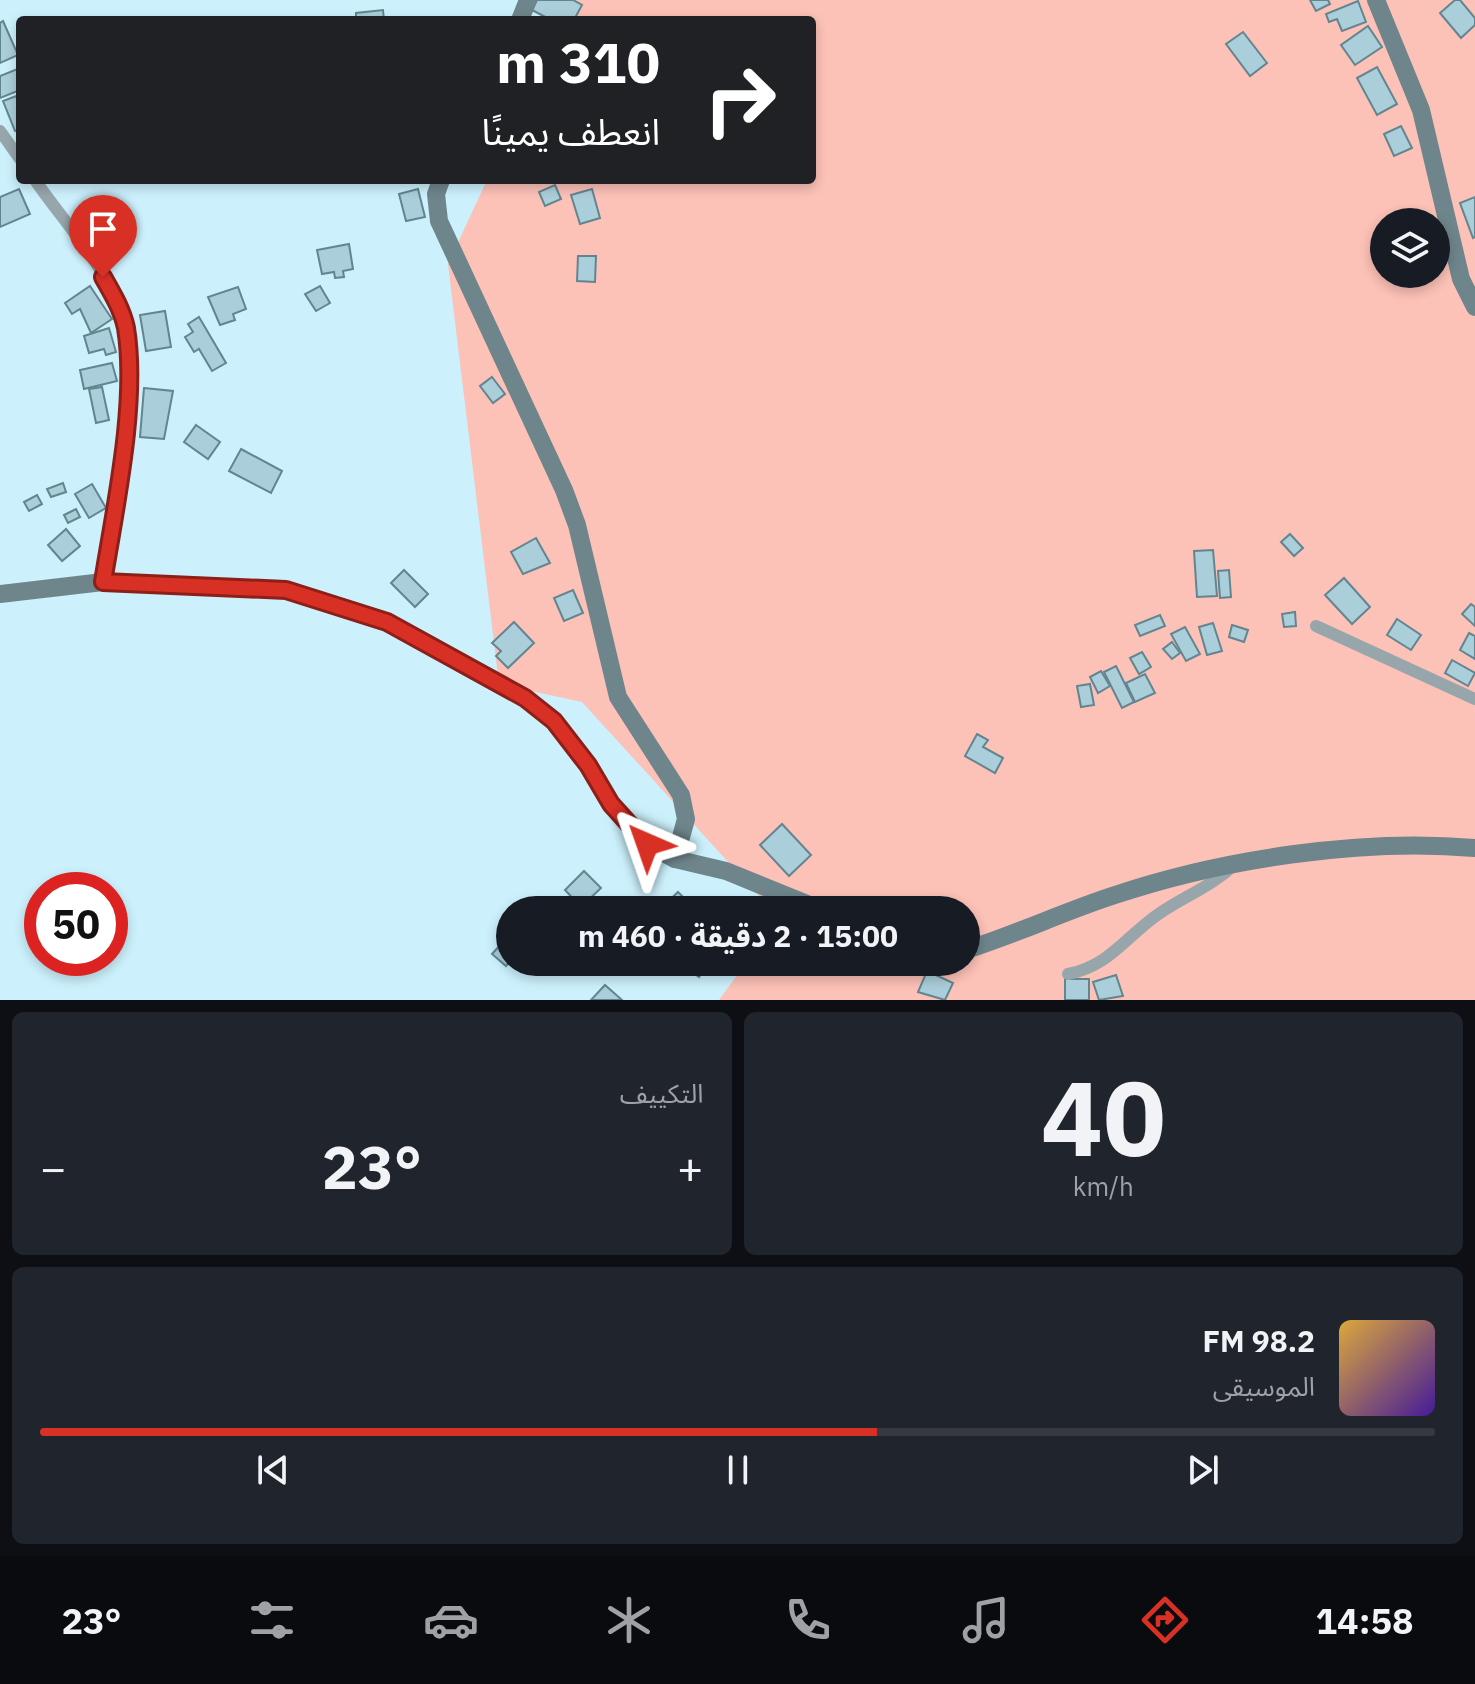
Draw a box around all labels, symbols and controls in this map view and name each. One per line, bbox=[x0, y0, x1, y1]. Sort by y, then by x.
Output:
text: 310 m bbox=[496, 26, 660, 98]
icon: right bbox=[688, 48, 792, 152]
text: انعطف يمينًا bbox=[482, 108, 660, 155]
pin bbox=[69, 195, 137, 277]
icon: arrive bbox=[81, 207, 125, 251]
map controls bbox=[1370, 208, 1450, 288]
button: layers bbox=[1370, 208, 1450, 288]
position arrow bbox=[605, 802, 689, 886]
speed limit sign: 50 bbox=[24, 872, 128, 976]
text: 15:00 · 2 دقيقة · 460 m bbox=[578, 916, 898, 955]
text: 40 bbox=[1041, 1049, 1166, 1185]
text: التكييف bbox=[620, 1076, 704, 1110]
text: 23° bbox=[322, 1127, 422, 1206]
text: − bbox=[40, 1139, 66, 1196]
text: + bbox=[677, 1139, 703, 1196]
text: km/h bbox=[1073, 1169, 1134, 1203]
text: 98.2 FM bbox=[1202, 1321, 1315, 1360]
text: الموسيقى bbox=[1213, 1369, 1315, 1403]
icon: previous bbox=[251, 1448, 295, 1492]
icon: pause bbox=[716, 1448, 760, 1492]
icon: next bbox=[1181, 1448, 1225, 1492]
icon: filters bbox=[244, 1592, 300, 1648]
icon: car bbox=[423, 1592, 479, 1648]
icon: climate bbox=[601, 1592, 657, 1648]
icon: phone bbox=[780, 1592, 836, 1648]
icon: music bbox=[958, 1592, 1014, 1648]
icon: directions bbox=[1137, 1592, 1193, 1648]
text: 23° bbox=[61, 1597, 122, 1644]
text: 14:58 bbox=[1315, 1597, 1414, 1644]

